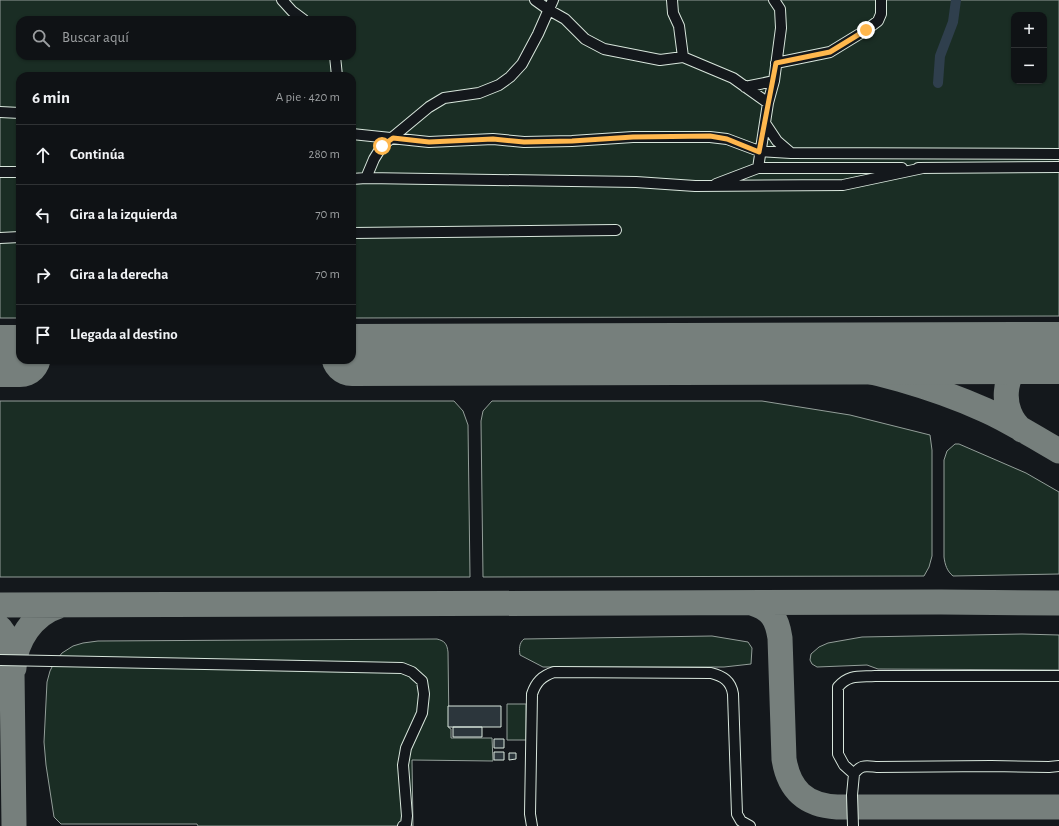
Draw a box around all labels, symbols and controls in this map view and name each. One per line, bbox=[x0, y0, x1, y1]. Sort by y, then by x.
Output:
map controls bbox=[1011, 12, 1047, 84]
button: + bbox=[1011, 12, 1047, 48]
search box bbox=[16, 16, 356, 60]
route end bbox=[857, 21, 875, 39]
icon: search bbox=[30, 27, 52, 49]
text: Buscar aquí bbox=[62, 30, 129, 45]
button: − bbox=[1011, 48, 1047, 84]
text: 6 min bbox=[32, 89, 70, 106]
text: A pie · 420 m bbox=[276, 91, 340, 104]
route start bbox=[373, 137, 391, 155]
icon: ahead bbox=[32, 144, 54, 166]
text: Continúa bbox=[70, 147, 125, 162]
text: 280 m bbox=[309, 148, 340, 161]
icon: left bbox=[32, 204, 54, 226]
text: Gira a la izquierda bbox=[70, 207, 177, 222]
text: 70 m bbox=[315, 208, 340, 221]
icon: right bbox=[32, 264, 54, 286]
text: Gira a la derecha bbox=[70, 267, 169, 282]
text: 70 m bbox=[315, 268, 340, 281]
icon: arrive bbox=[32, 324, 54, 346]
text: Llegada al destino bbox=[70, 327, 178, 342]

